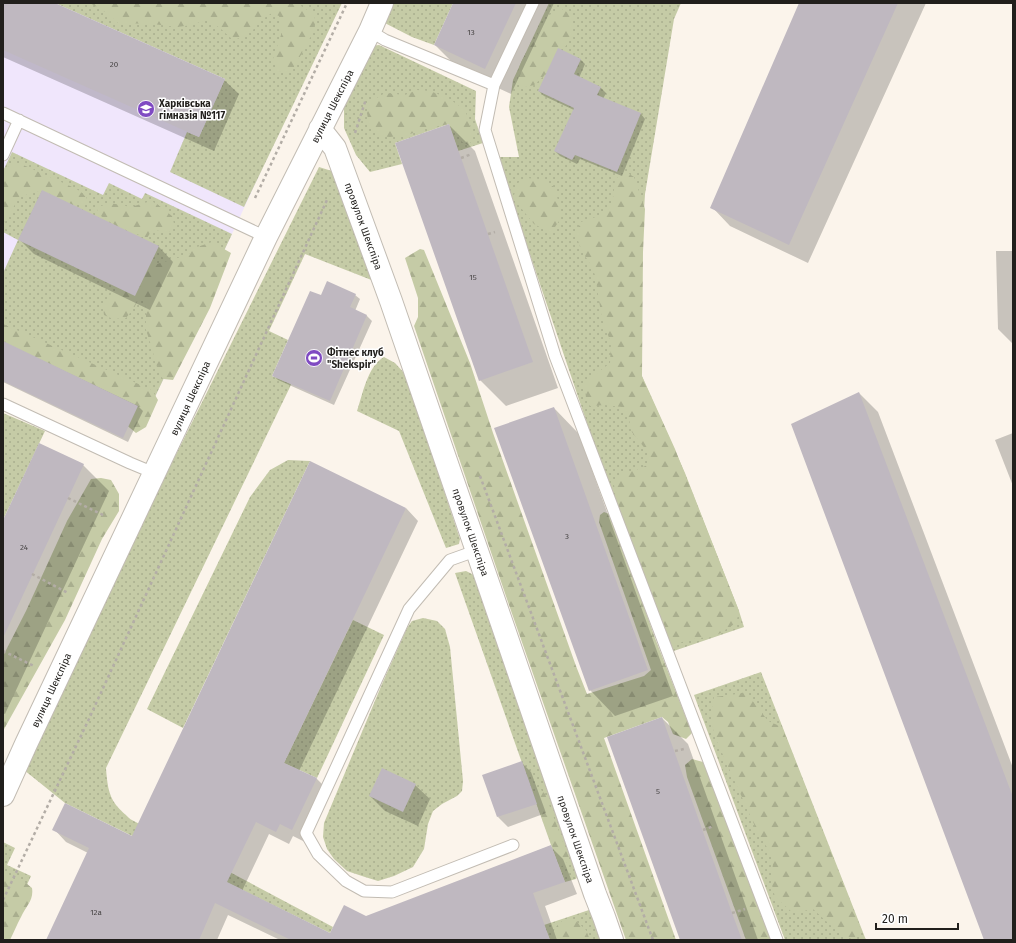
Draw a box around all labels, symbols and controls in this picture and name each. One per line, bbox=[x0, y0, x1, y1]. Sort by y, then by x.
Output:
house number: 13 bbox=[467, 28, 475, 37]
house number: 20 bbox=[110, 60, 119, 69]
street label: вулиця Шекспіра bbox=[308, 67, 357, 145]
place label: Харківська гімназія №117 bbox=[158, 98, 225, 122]
school or university icon: Харківська гімназія №117 bbox=[136, 99, 156, 119]
street label: провулок Шекспіра bbox=[342, 181, 385, 272]
house number: 15 bbox=[469, 273, 477, 282]
place label: Фітнес клуб "Shekspir" bbox=[327, 347, 384, 371]
sports icon: Фітнес клуб "Shekspir" bbox=[304, 348, 324, 368]
street label: вулиця Шекспіра bbox=[168, 359, 213, 438]
street label: провулок Шекспіра bbox=[449, 487, 492, 578]
house number: 3 bbox=[565, 532, 569, 541]
house number: 24 bbox=[20, 543, 29, 552]
street label: вулиця Шекспіра bbox=[29, 651, 74, 730]
house number: 5 bbox=[656, 787, 660, 796]
street label: провулок Шекспіра bbox=[554, 794, 597, 885]
scale bar bbox=[876, 905, 958, 931]
house number: 12а bbox=[90, 908, 102, 917]
text: 20 m bbox=[882, 912, 908, 926]

